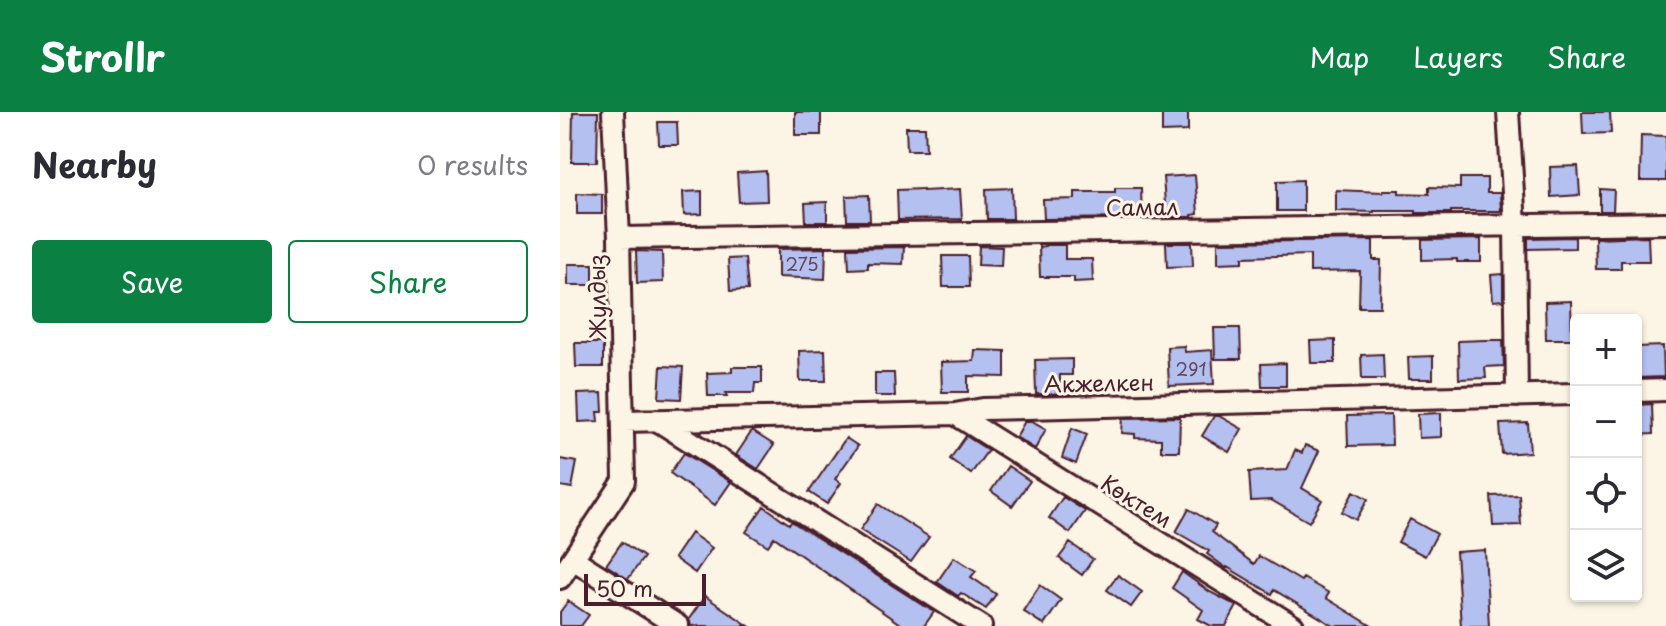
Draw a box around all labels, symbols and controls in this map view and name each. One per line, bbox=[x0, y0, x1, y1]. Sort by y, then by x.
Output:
text: Strollr bbox=[40, 28, 165, 85]
text: Map bbox=[1309, 35, 1369, 78]
text: Layers bbox=[1413, 35, 1503, 78]
text: Share bbox=[1547, 35, 1626, 78]
text: Nearby bbox=[32, 138, 157, 190]
text: 0 results bbox=[417, 145, 528, 184]
street label: Самал bbox=[1105, 189, 1179, 223]
button: Save bbox=[32, 240, 272, 323]
button: Share bbox=[288, 240, 528, 323]
house number: 275 bbox=[785, 250, 819, 277]
street label: Жулдыз bbox=[579, 254, 613, 340]
map controls bbox=[1570, 314, 1642, 602]
button: + bbox=[1570, 314, 1642, 386]
house number: 291 bbox=[1175, 355, 1207, 382]
street label: Акжелкен bbox=[1044, 365, 1154, 399]
button: − bbox=[1570, 386, 1642, 458]
button: locate bbox=[1570, 458, 1642, 530]
street label: Көктем bbox=[1095, 465, 1179, 535]
button: layers bbox=[1570, 530, 1642, 602]
scale bar bbox=[584, 570, 706, 606]
text: 50 m bbox=[596, 571, 653, 604]

